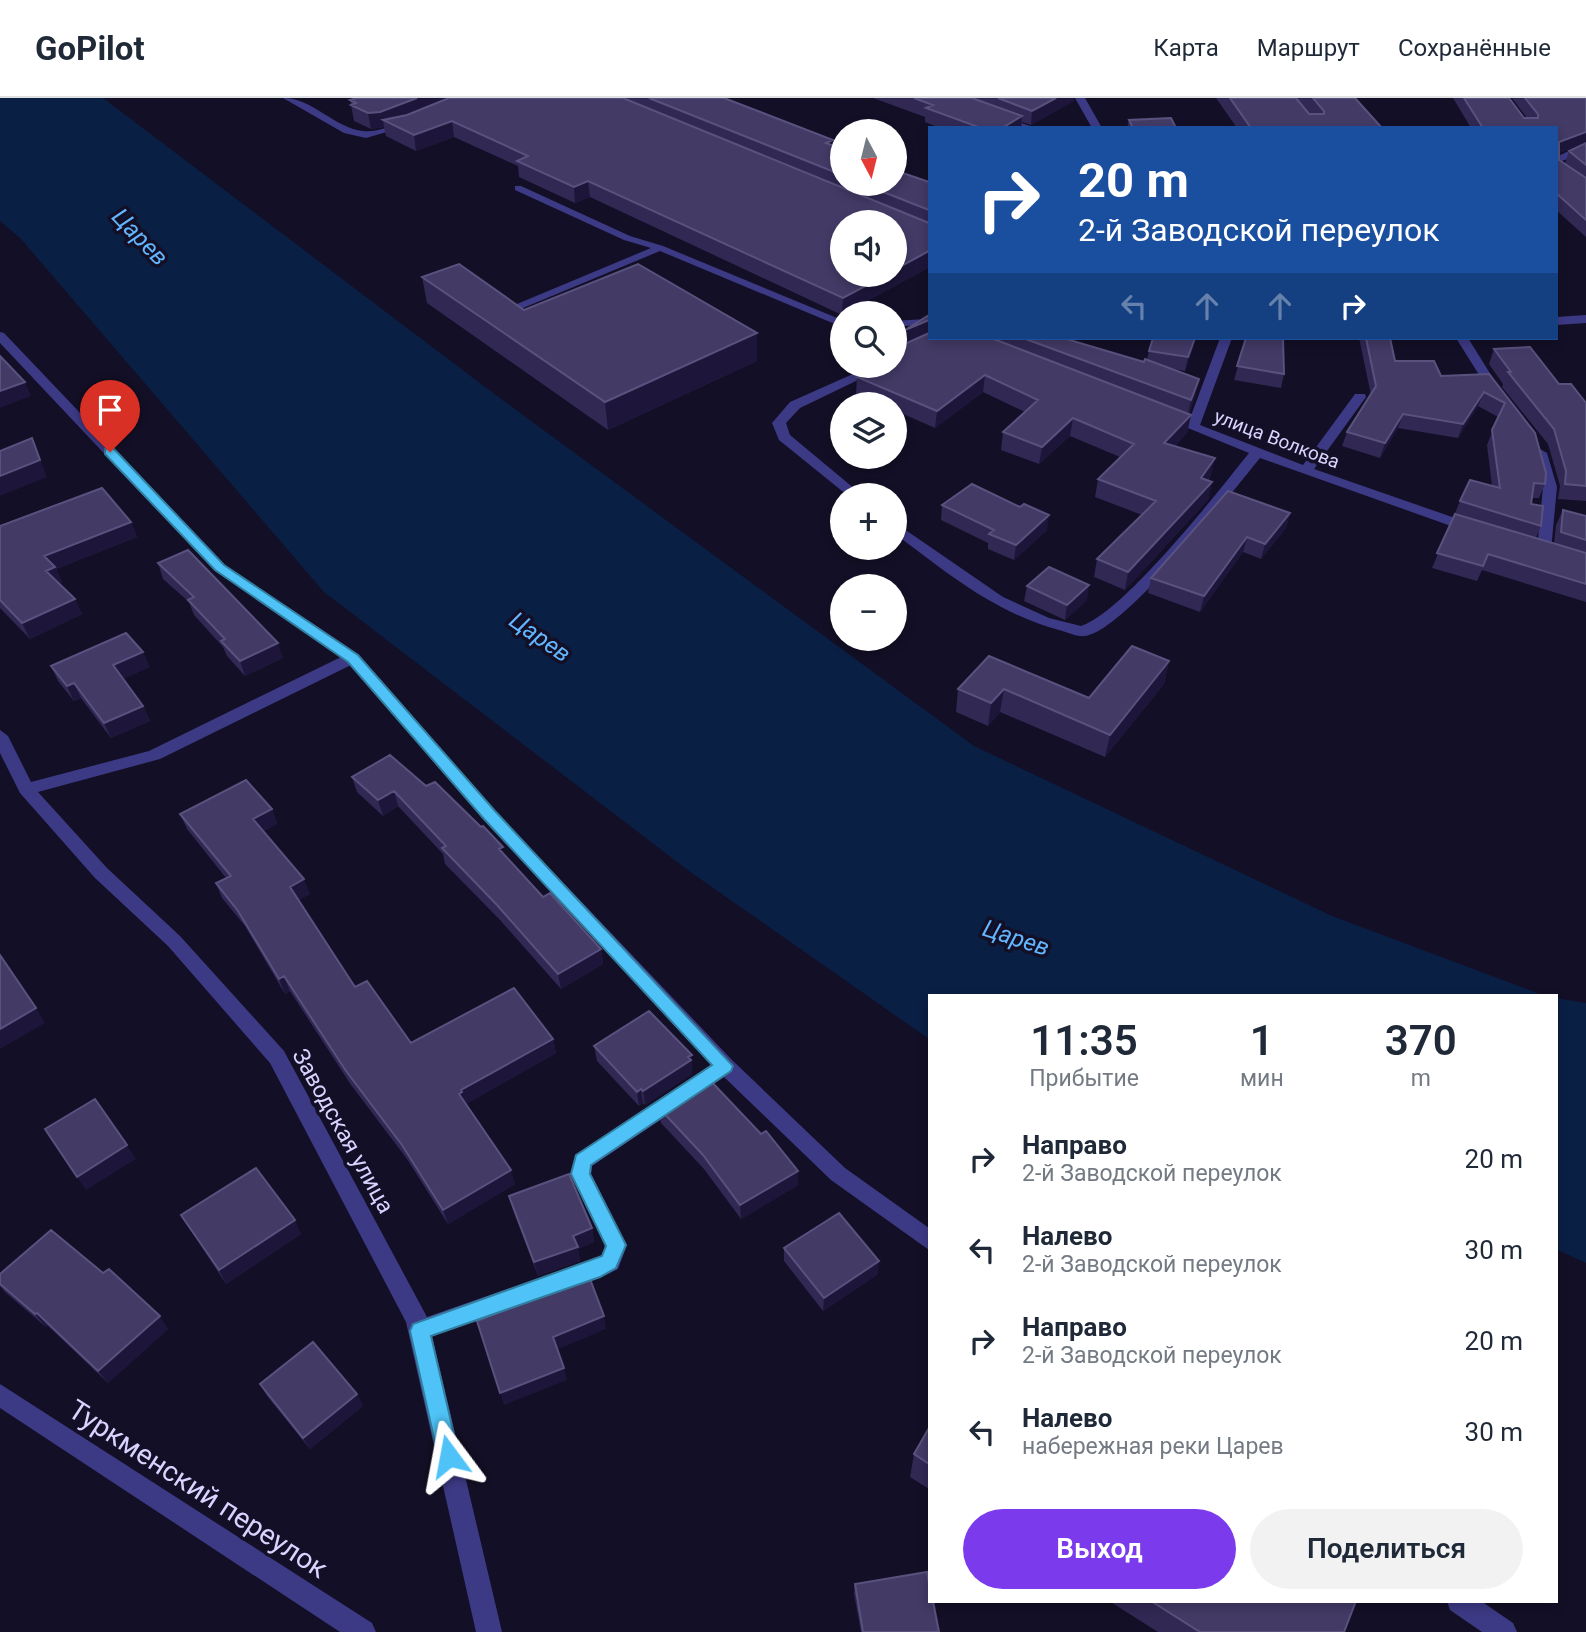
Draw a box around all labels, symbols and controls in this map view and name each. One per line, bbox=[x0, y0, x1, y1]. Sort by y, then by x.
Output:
text: GoPilot bbox=[35, 29, 145, 68]
text: Карта bbox=[1153, 34, 1219, 62]
text: Маршрут bbox=[1257, 34, 1360, 62]
text: Сохранённые bbox=[1398, 34, 1551, 62]
north arrow bbox=[830, 119, 906, 196]
map controls bbox=[830, 119, 907, 651]
text: 20 m bbox=[1078, 152, 1189, 209]
icon: right bbox=[963, 154, 1054, 245]
water label: Царев bbox=[106, 203, 174, 271]
button: sound bbox=[830, 210, 907, 287]
text: 2-й Заводской переулок bbox=[1078, 211, 1439, 249]
icon: left bbox=[1115, 287, 1153, 325]
icon: ahead bbox=[1188, 287, 1226, 325]
icon: ahead bbox=[1261, 287, 1299, 325]
icon: right bbox=[1334, 287, 1372, 325]
button: search bbox=[830, 301, 907, 378]
pin bbox=[80, 380, 140, 452]
icon: arrive bbox=[91, 391, 129, 429]
button: layers bbox=[830, 392, 907, 469]
street label: улица Волкова bbox=[1211, 405, 1343, 473]
button: + bbox=[830, 483, 907, 560]
button: − bbox=[830, 574, 907, 651]
water label: Царев bbox=[504, 606, 576, 668]
water label: Царев bbox=[979, 914, 1053, 962]
text: 11:35 bbox=[1030, 1016, 1138, 1065]
text: 1 bbox=[1250, 1016, 1274, 1065]
text: 370 bbox=[1385, 1016, 1457, 1065]
street label: Заводская улица bbox=[287, 1044, 399, 1218]
text: Прибытие bbox=[1029, 1065, 1139, 1092]
text: мин bbox=[1240, 1065, 1284, 1092]
text: m bbox=[1411, 1065, 1431, 1092]
text: Направо bbox=[1022, 1130, 1127, 1160]
icon: right bbox=[963, 1140, 1001, 1178]
text: 20 m bbox=[1465, 1144, 1523, 1174]
text: 2-й Заводской переулок bbox=[1022, 1160, 1282, 1187]
text: Налево bbox=[1022, 1221, 1112, 1251]
icon: left bbox=[963, 1231, 1001, 1269]
text: 30 m bbox=[1465, 1235, 1523, 1265]
text: 2-й Заводской переулок bbox=[1022, 1251, 1282, 1278]
text: Направо bbox=[1022, 1312, 1127, 1342]
icon: right bbox=[963, 1322, 1001, 1360]
text: 20 m bbox=[1465, 1326, 1523, 1356]
text: 2-й Заводской переулок bbox=[1022, 1342, 1282, 1369]
street label: Туркменский переулок bbox=[62, 1393, 334, 1585]
text: Налево bbox=[1022, 1403, 1112, 1433]
icon: left bbox=[963, 1413, 1001, 1451]
text: 30 m bbox=[1465, 1417, 1523, 1447]
position arrow bbox=[412, 1419, 486, 1493]
text: набережная реки Царев bbox=[1022, 1433, 1284, 1460]
button: Выход bbox=[963, 1509, 1236, 1589]
button: Поделиться bbox=[1250, 1509, 1523, 1589]

